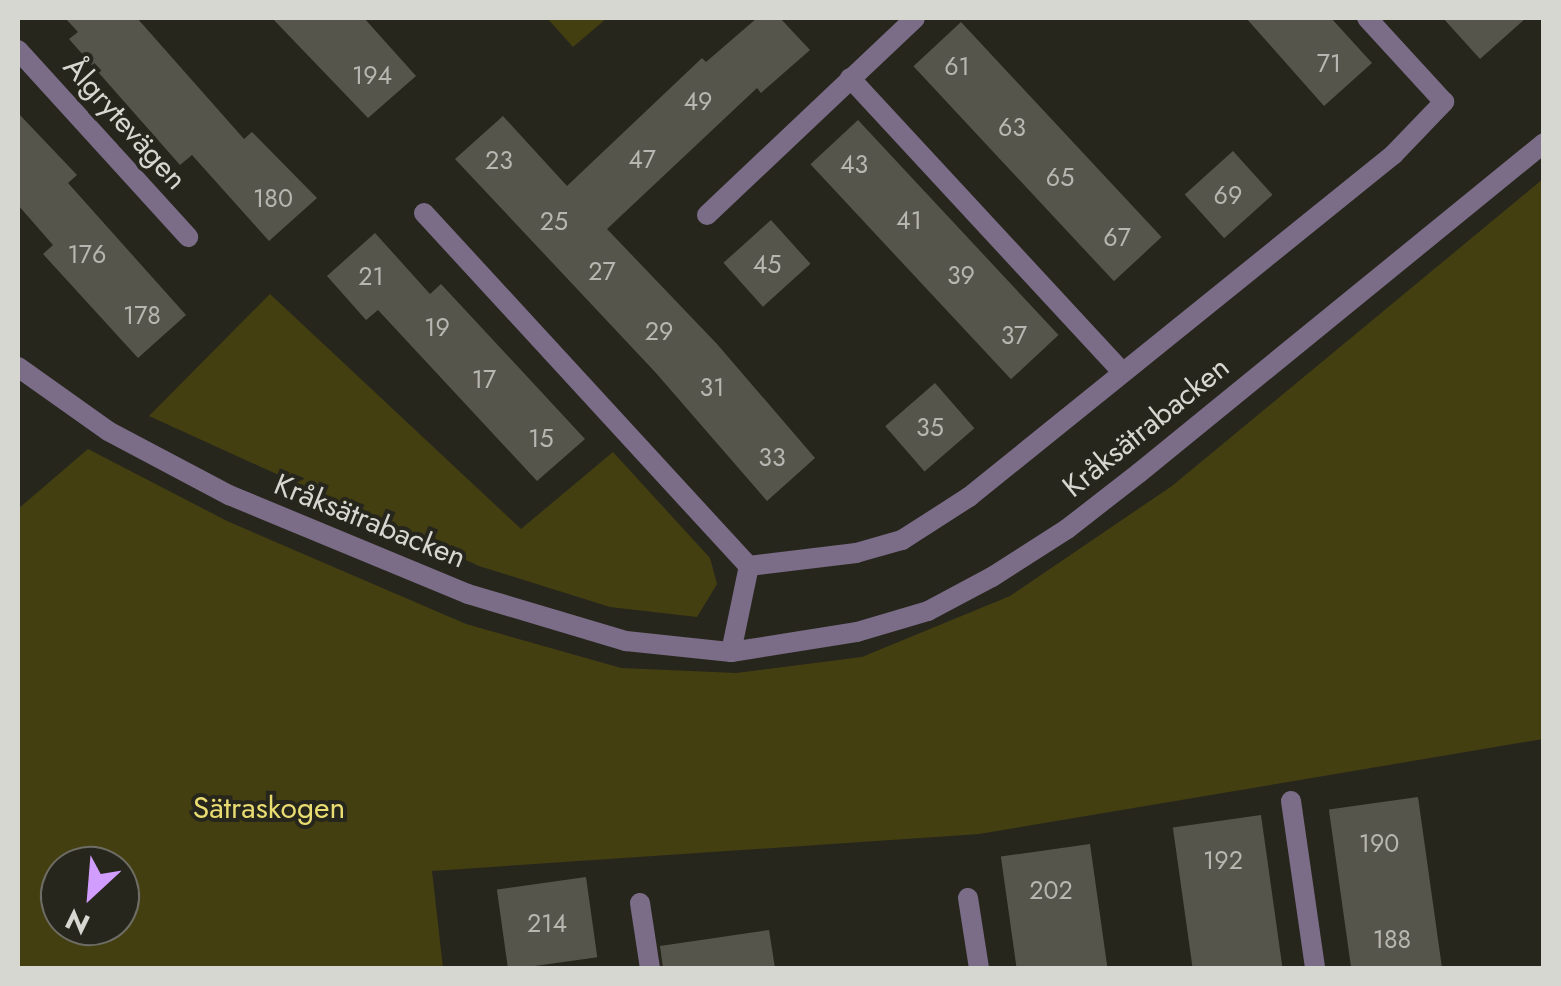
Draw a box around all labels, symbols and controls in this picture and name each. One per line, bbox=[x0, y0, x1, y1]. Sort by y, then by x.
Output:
house number: 71 bbox=[1317, 48, 1341, 78]
street label: Ålgrytevägen bbox=[56, 49, 194, 197]
house number: 61 bbox=[944, 51, 970, 81]
house number: 194 bbox=[352, 60, 392, 90]
house number: 49 bbox=[684, 86, 712, 116]
house number: 63 bbox=[998, 112, 1026, 142]
house number: 47 bbox=[628, 144, 656, 174]
house number: 23 bbox=[485, 145, 513, 175]
house number: 43 bbox=[840, 149, 868, 179]
house number: 65 bbox=[1046, 162, 1074, 192]
house number: 69 bbox=[1214, 180, 1242, 210]
house number: 180 bbox=[253, 183, 293, 213]
house number: 41 bbox=[896, 205, 922, 235]
house number: 25 bbox=[540, 206, 568, 236]
house number: 67 bbox=[1103, 222, 1131, 252]
house number: 176 bbox=[68, 239, 106, 269]
house number: 45 bbox=[753, 249, 781, 279]
house number: 27 bbox=[588, 256, 616, 286]
house number: 39 bbox=[947, 260, 975, 290]
house number: 21 bbox=[358, 261, 384, 291]
house number: 178 bbox=[123, 300, 161, 330]
house number: 19 bbox=[424, 312, 450, 342]
house number: 29 bbox=[645, 316, 673, 346]
house number: 37 bbox=[1001, 320, 1027, 350]
street label: Kråksätrabacken bbox=[1056, 349, 1236, 505]
house number: 17 bbox=[472, 364, 496, 394]
house number: 31 bbox=[700, 372, 724, 402]
house number: 35 bbox=[916, 412, 944, 442]
house number: 15 bbox=[528, 423, 554, 453]
house number: 33 bbox=[758, 442, 786, 472]
street label: Kråksätrabacken bbox=[269, 466, 471, 576]
park label: Sätraskogen bbox=[193, 790, 345, 826]
house number: 190 bbox=[1359, 828, 1399, 858]
house number: 192 bbox=[1203, 845, 1243, 875]
north arrow bbox=[40, 846, 140, 946]
house number: 202 bbox=[1029, 875, 1073, 905]
text: N bbox=[59, 898, 96, 945]
house number: 214 bbox=[527, 908, 567, 938]
house number: 188 bbox=[1373, 924, 1411, 954]

